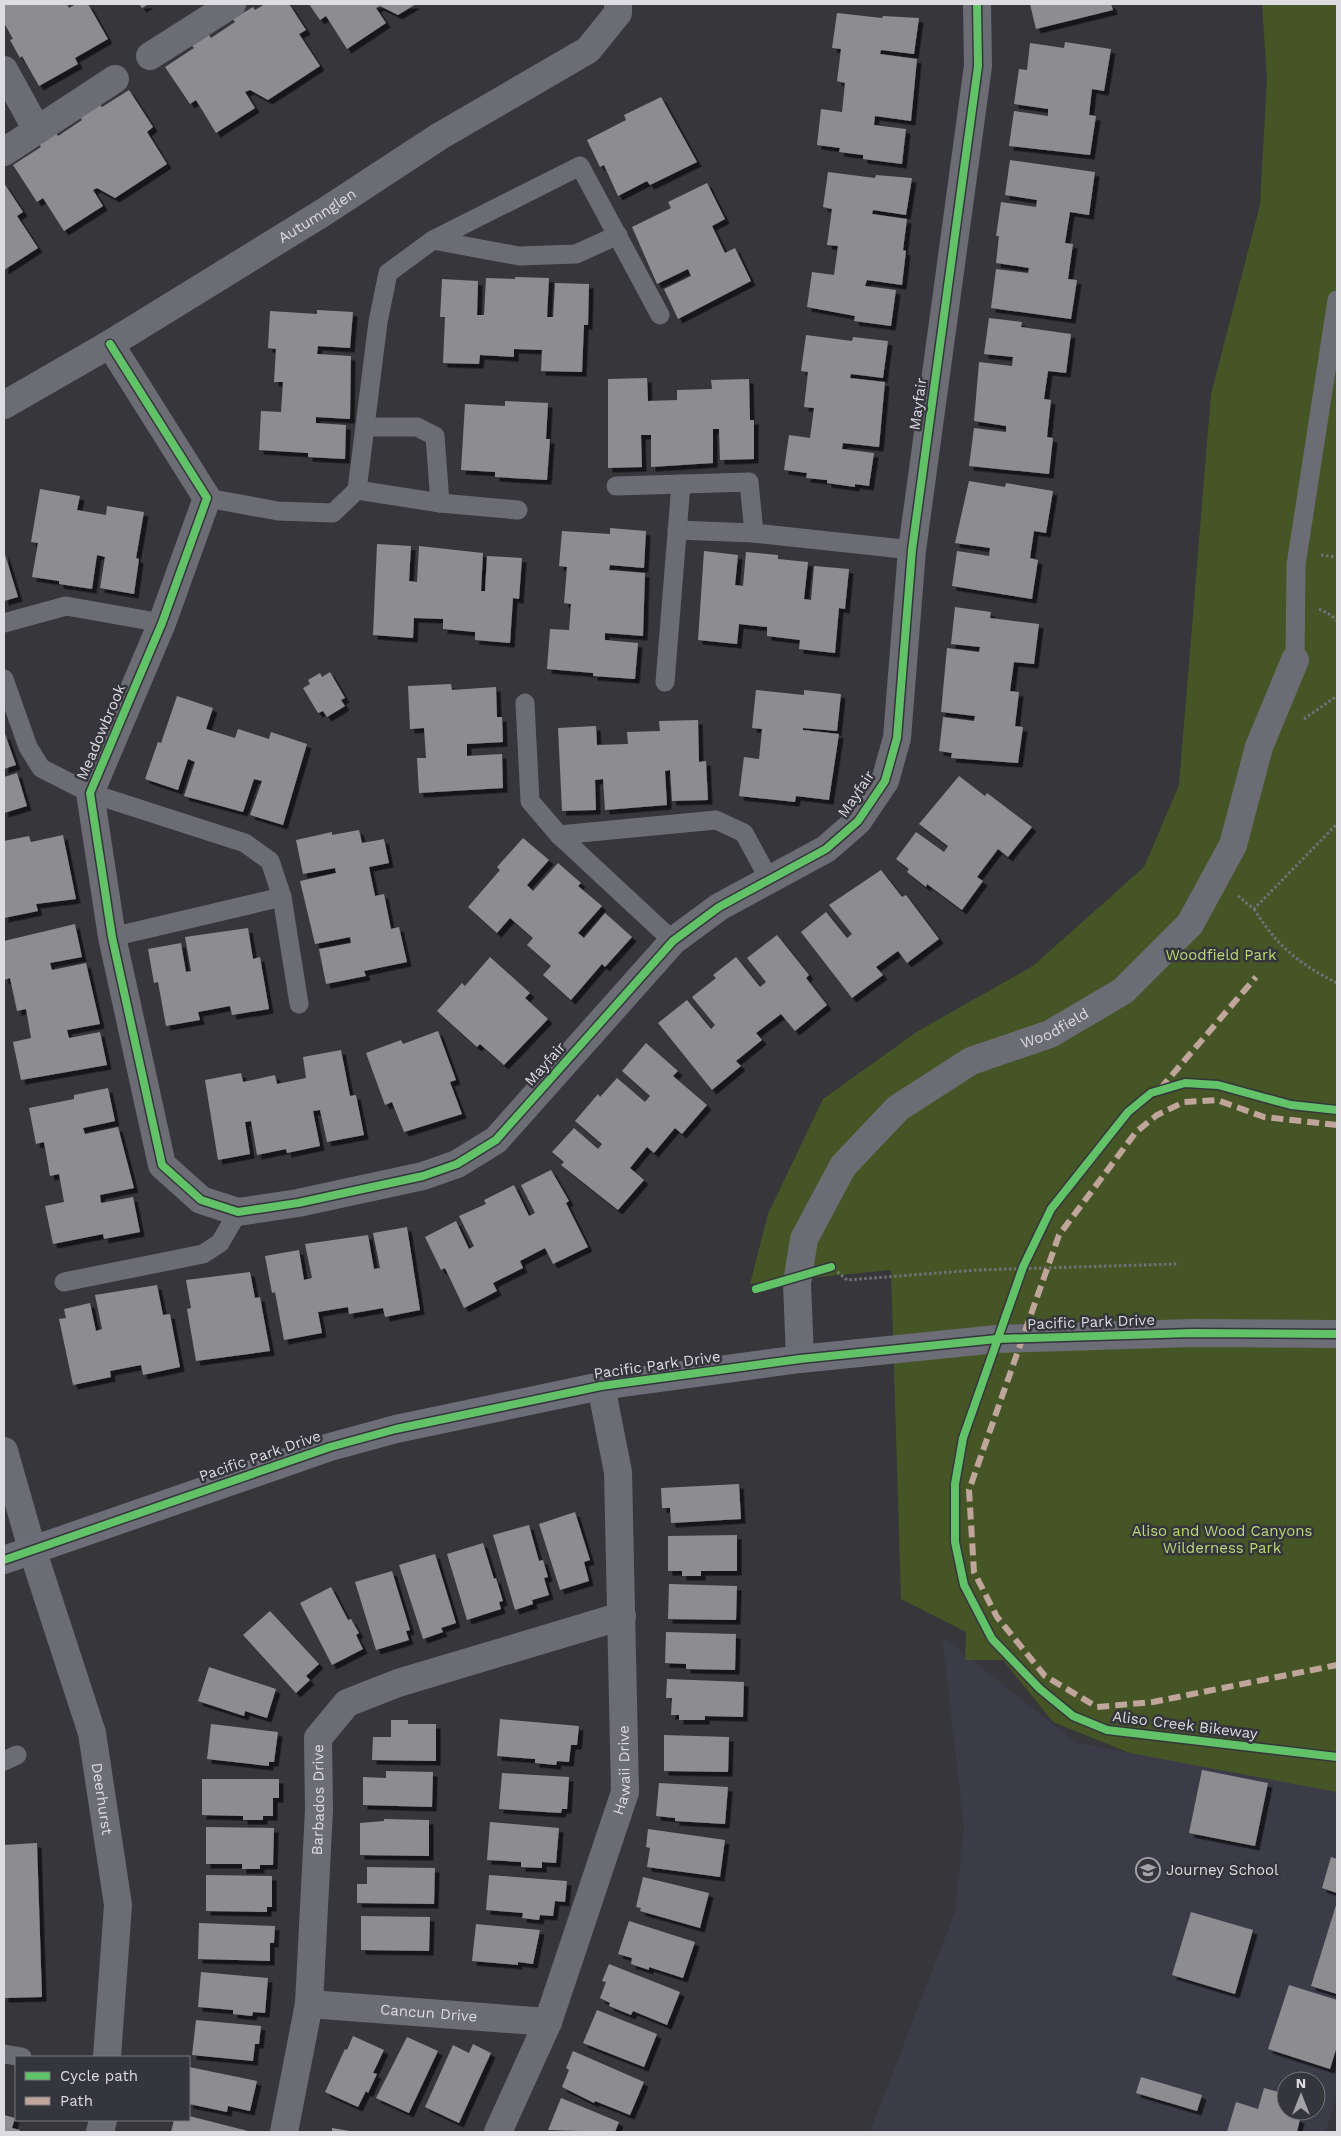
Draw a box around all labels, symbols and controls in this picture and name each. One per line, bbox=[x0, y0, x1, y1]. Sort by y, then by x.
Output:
street label: Autumnglen bbox=[275, 184, 360, 247]
street label: Mayfair bbox=[905, 377, 931, 431]
street label: Meadowbrook bbox=[73, 681, 129, 783]
street label: Mayfair bbox=[834, 767, 878, 821]
park label: Woodfield Park bbox=[1165, 946, 1277, 964]
street label: Woodfield bbox=[1018, 1004, 1092, 1052]
street label: Mayfair bbox=[521, 1038, 569, 1090]
street label: Pacific Park Drive bbox=[1027, 1311, 1155, 1333]
street label: Pacific Park Drive bbox=[592, 1347, 722, 1383]
street label: Pacific Park Drive bbox=[197, 1427, 323, 1485]
park label: Aliso and Wood Canyons Wilderness Park bbox=[1132, 1522, 1312, 1557]
street label: Aliso Creek Bikeway bbox=[1111, 1707, 1259, 1743]
street label: Hawaii Drive bbox=[609, 1725, 634, 1817]
street label: Barbados Drive bbox=[308, 1744, 328, 1856]
street label: Deerhurst bbox=[88, 1761, 116, 1837]
school or university icon: Journey School bbox=[1135, 1857, 1161, 1883]
place label: Journey School bbox=[1166, 1861, 1279, 1879]
street label: Cancun Drive bbox=[379, 2000, 478, 2026]
legend bbox=[15, 2056, 190, 2121]
text: Cycle path bbox=[60, 2067, 138, 2085]
north arrow bbox=[1276, 2071, 1326, 2121]
text: N bbox=[1296, 2075, 1306, 2091]
text: Path bbox=[60, 2092, 93, 2110]

